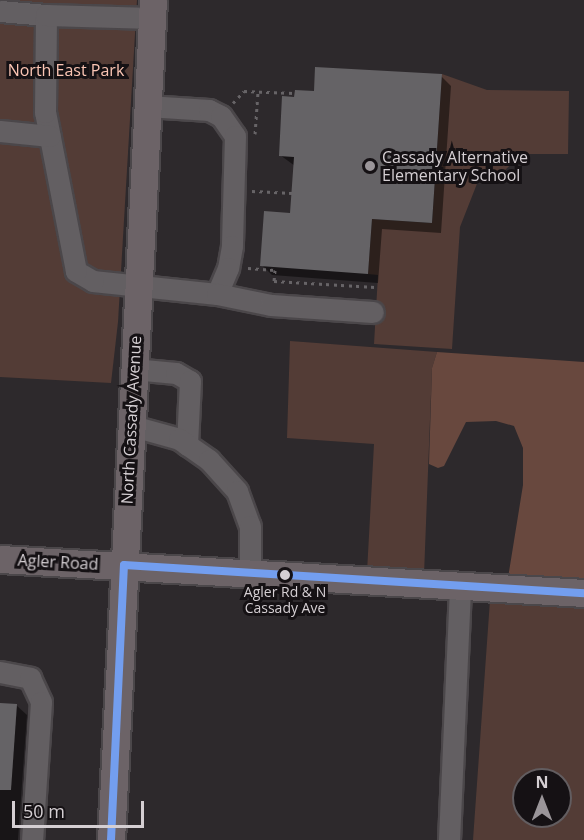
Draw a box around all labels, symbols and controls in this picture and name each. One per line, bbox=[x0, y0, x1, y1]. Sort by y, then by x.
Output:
park label: North East Park bbox=[8, 60, 124, 80]
place label: Cassady Alternative Elementary School bbox=[382, 147, 528, 185]
marker: Cassady Alternative Elementary School bbox=[363, 159, 377, 173]
street label: North Cassady Avenue bbox=[117, 335, 145, 505]
street label: Agler Road bbox=[17, 550, 99, 574]
marker: Agler Rd & N Cassady Ave bbox=[279, 569, 291, 581]
place label: Agler Rd & N Cassady Ave bbox=[244, 584, 326, 616]
north arrow bbox=[512, 768, 572, 828]
text: N bbox=[535, 771, 549, 793]
scale bar bbox=[15, 789, 147, 827]
text: 50 m bbox=[23, 799, 65, 823]

